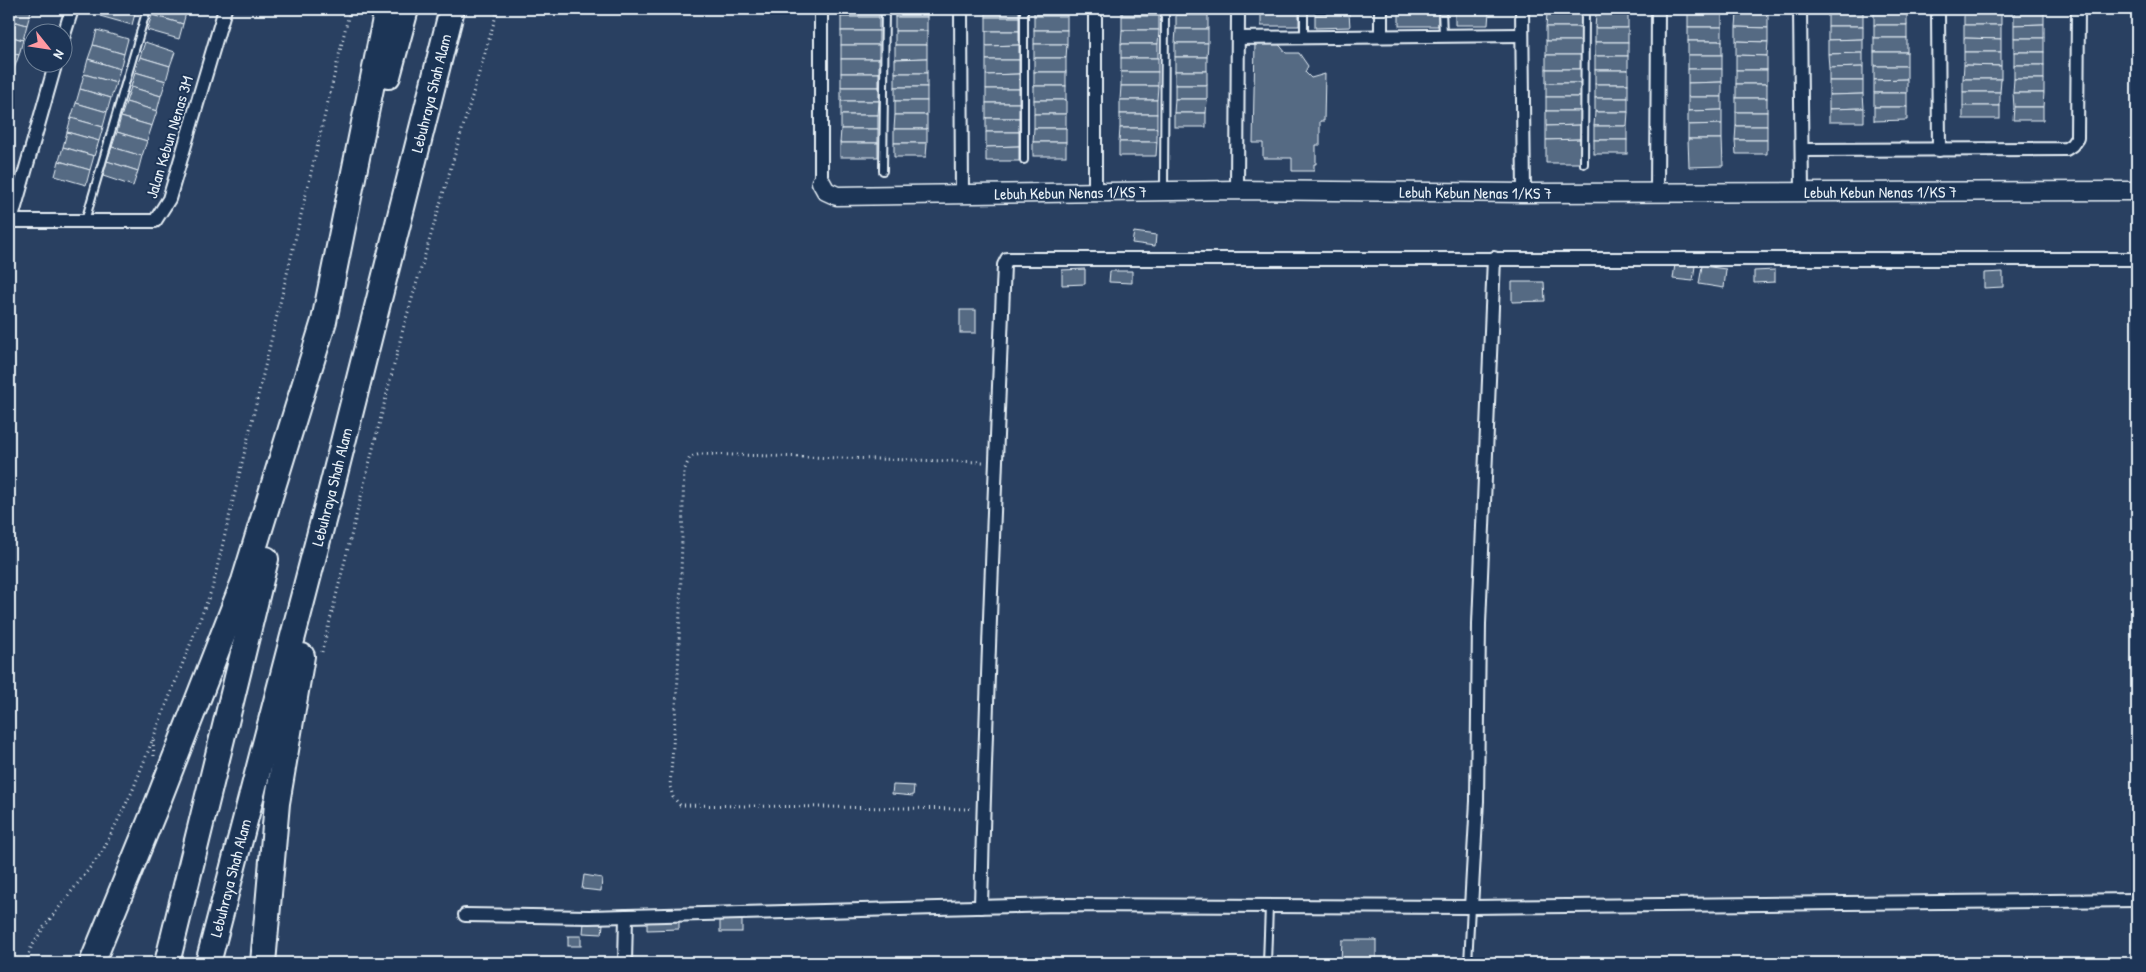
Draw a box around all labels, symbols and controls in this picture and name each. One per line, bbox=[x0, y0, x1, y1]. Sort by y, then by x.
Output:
north arrow bbox=[22, 22, 72, 72]
street label: Lebuhraya Shah Alam bbox=[405, 31, 456, 155]
text: N bbox=[49, 47, 70, 63]
street label: Jalan Kebun Nenas 3M bbox=[140, 73, 198, 201]
street label: Lebuh Kebun Nenas 1/KS 7 bbox=[994, 180, 1147, 205]
street label: Lebuh Kebun Nenas 1/KS 7 bbox=[1399, 181, 1552, 204]
street label: Lebuh Kebun Nenas 1/KS 7 bbox=[1804, 181, 1957, 203]
street label: Lebuhraya Shah Alam bbox=[306, 425, 357, 548]
street label: Lebuhraya Shah Alam bbox=[204, 816, 256, 939]

